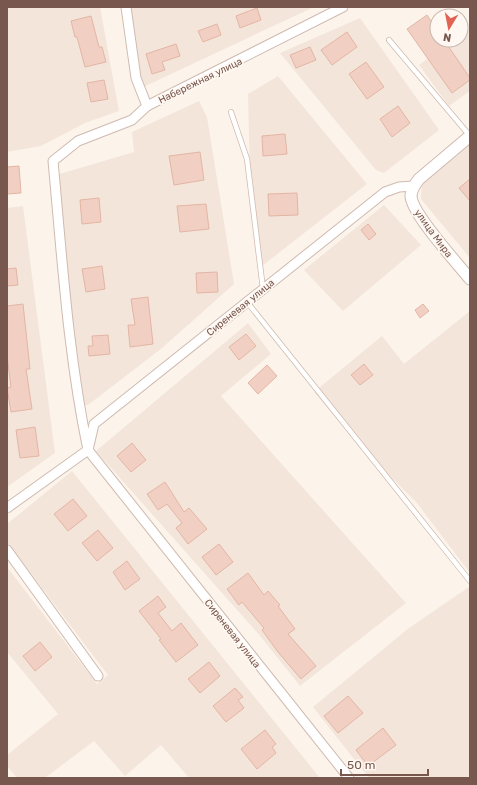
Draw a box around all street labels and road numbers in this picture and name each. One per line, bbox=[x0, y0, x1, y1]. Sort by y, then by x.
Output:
street label: Набережная улица bbox=[157, 55, 244, 106]
street label: улица Мира bbox=[412, 207, 455, 260]
street label: Сиреневая улица bbox=[204, 277, 277, 339]
street label: Сиреневая улица bbox=[202, 597, 263, 670]

